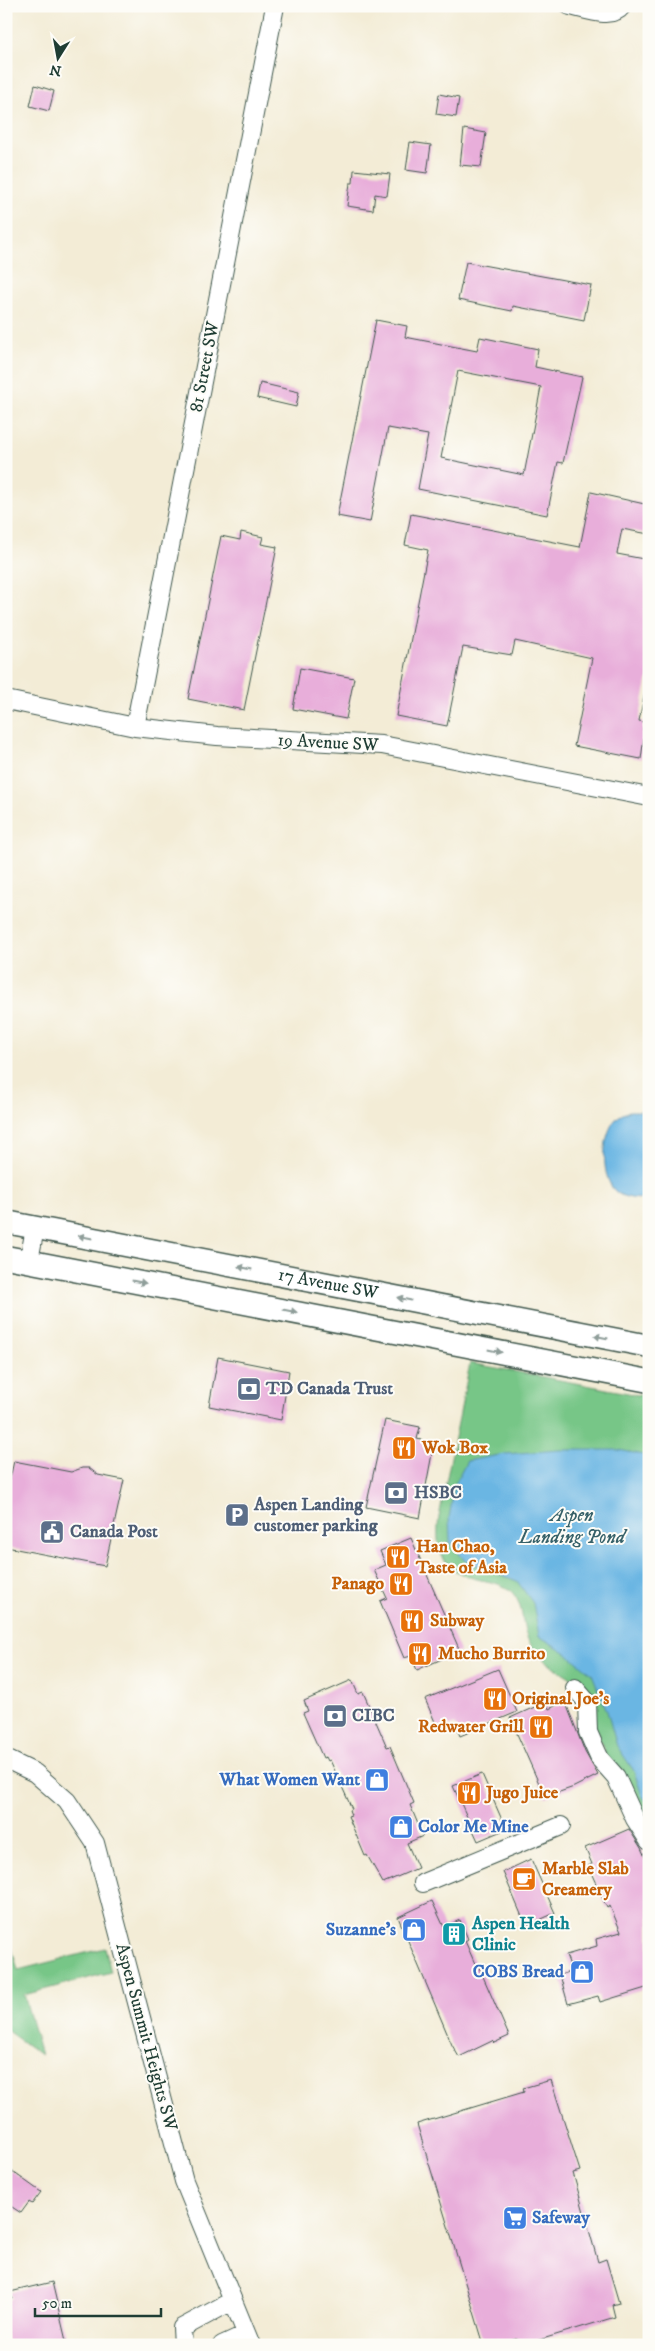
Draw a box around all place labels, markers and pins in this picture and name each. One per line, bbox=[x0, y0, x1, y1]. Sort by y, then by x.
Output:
bank icon: TD Canada Trust bbox=[236, 1376, 262, 1402]
place label: TD Canada Trust bbox=[265, 1378, 393, 1400]
restaurant icon: Wok Box bbox=[391, 1435, 417, 1461]
place label: Wok Box bbox=[421, 1437, 488, 1459]
bank icon: HSBC bbox=[383, 1480, 409, 1506]
place label: HSBC bbox=[414, 1482, 462, 1504]
place label: Aspen Landing customer parking bbox=[253, 1494, 379, 1537]
parking icon: Aspen Landing customer parking bbox=[224, 1502, 250, 1528]
public building icon: Canada Post bbox=[39, 1519, 65, 1545]
place label: Canada Post bbox=[70, 1521, 158, 1543]
place label: Han Chao, Taste of Asia bbox=[415, 1536, 507, 1579]
restaurant icon: Han Chao, Taste of Asia bbox=[385, 1544, 411, 1570]
restaurant icon: Panago bbox=[388, 1571, 414, 1597]
place label: Panago bbox=[331, 1573, 384, 1595]
restaurant icon: Subway bbox=[399, 1608, 425, 1634]
place label: Subway bbox=[430, 1610, 485, 1632]
restaurant icon: Mucho Burrito bbox=[407, 1641, 433, 1667]
place label: Mucho Burrito bbox=[438, 1643, 545, 1665]
restaurant icon: Original Joe's bbox=[482, 1686, 508, 1712]
place label: Original Joe's bbox=[512, 1688, 609, 1710]
bank icon: CIBC bbox=[322, 1703, 348, 1729]
place label: CIBC bbox=[352, 1705, 395, 1727]
restaurant icon: Redwater Grill bbox=[528, 1714, 554, 1740]
place label: Redwater Grill bbox=[418, 1716, 525, 1738]
shop icon: What Women Want bbox=[364, 1767, 390, 1793]
place label: What Women Want bbox=[219, 1769, 360, 1791]
restaurant icon: Jugo Juice bbox=[456, 1780, 482, 1806]
place label: Jugo Juice bbox=[484, 1782, 559, 1804]
shop icon: Color Me Mine bbox=[388, 1814, 414, 1840]
place label: Color Me Mine bbox=[418, 1816, 529, 1838]
place label: Marble Slab Creamery bbox=[542, 1858, 629, 1901]
cafe icon: Marble Slab Creamery bbox=[511, 1866, 537, 1892]
place label: Aspen Health Clinic bbox=[471, 1913, 570, 1956]
shop icon: Suzanne's bbox=[401, 1917, 427, 1943]
place label: Suzanne's bbox=[326, 1919, 396, 1941]
building icon: Aspen Health Clinic bbox=[441, 1921, 467, 1947]
shop icon: COBS Bread bbox=[569, 1959, 595, 1985]
place label: COBS Bread bbox=[473, 1961, 565, 1983]
supermarket icon: Safeway bbox=[502, 2205, 528, 2231]
place label: Safeway bbox=[532, 2207, 590, 2229]

